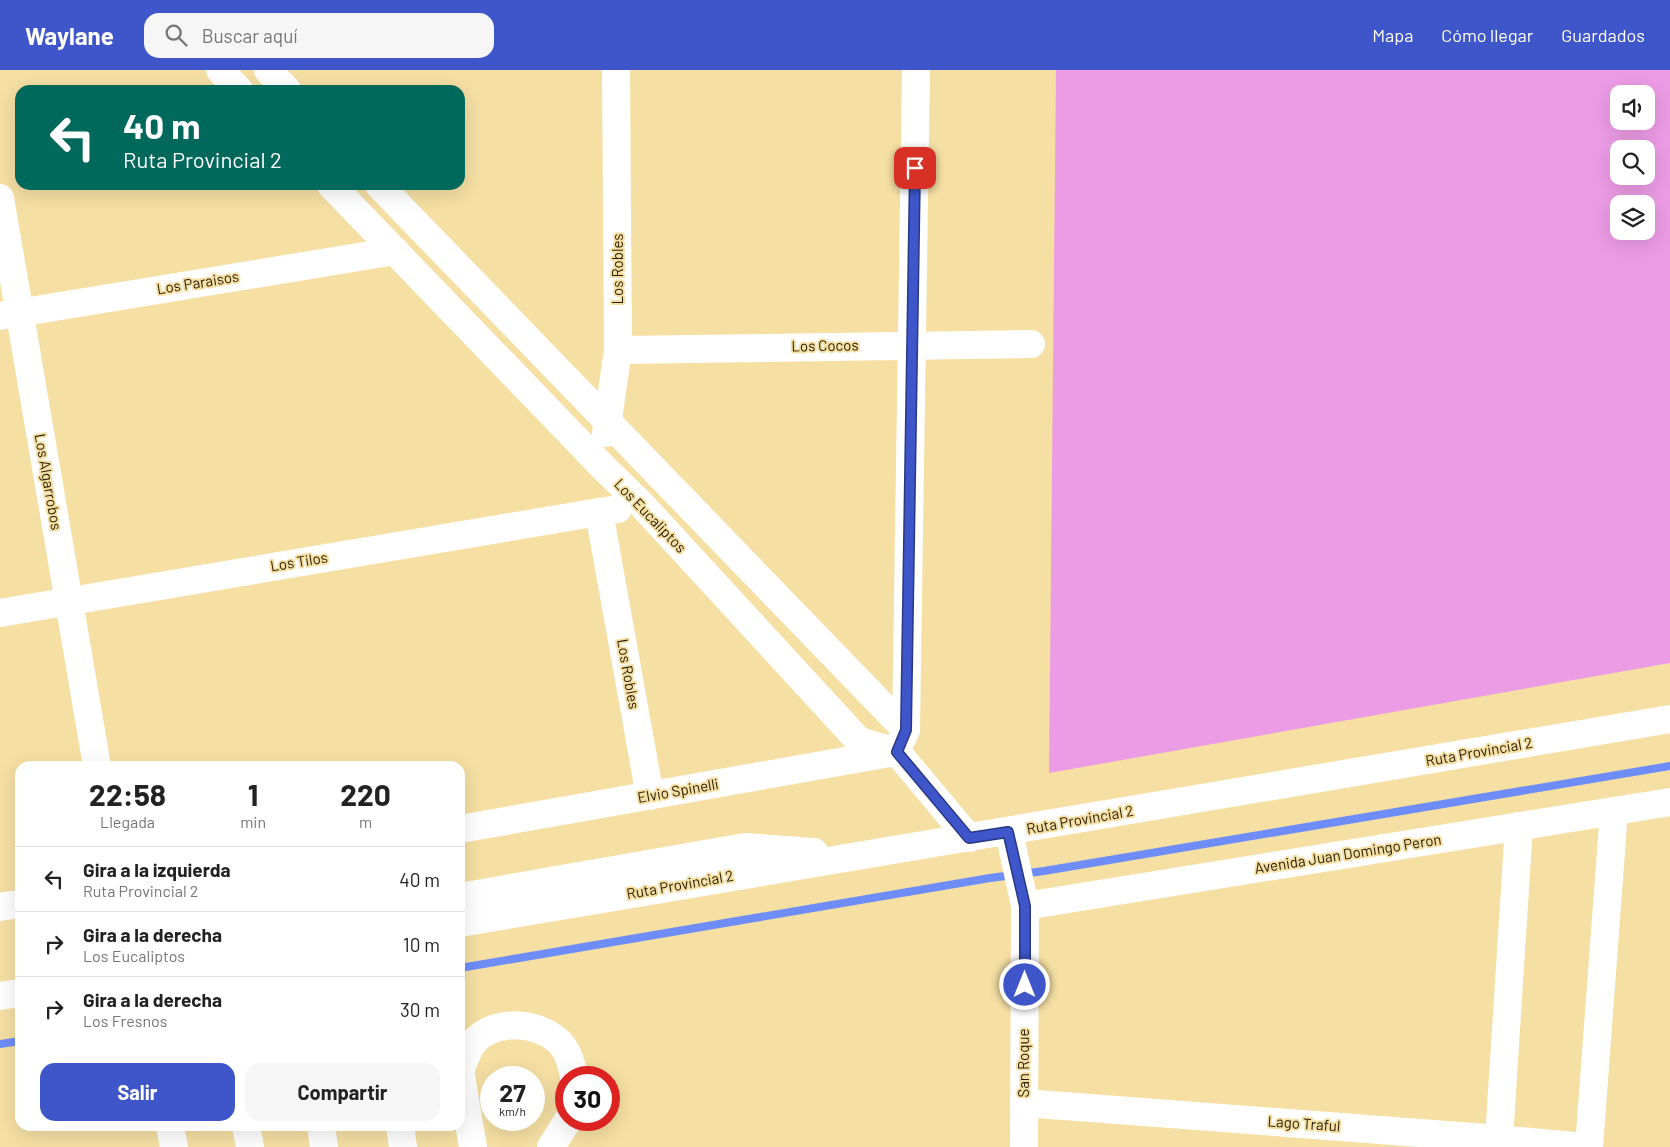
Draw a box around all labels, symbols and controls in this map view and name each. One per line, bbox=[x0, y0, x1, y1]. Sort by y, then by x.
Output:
search box bbox=[144, 13, 494, 58]
text: Waylane bbox=[25, 21, 114, 50]
icon: search bbox=[162, 21, 190, 49]
text: Buscar aquí bbox=[202, 24, 297, 47]
text: Mapa bbox=[1372, 24, 1413, 46]
text: Cómo llegar bbox=[1441, 24, 1533, 46]
text: Guardados bbox=[1561, 24, 1645, 46]
map controls bbox=[1610, 85, 1655, 240]
button: sound bbox=[1610, 85, 1655, 130]
text: 40 m bbox=[123, 104, 200, 146]
icon: left bbox=[40, 105, 105, 170]
button: search bbox=[1610, 140, 1655, 185]
text: Ruta Provincial 2 bbox=[123, 146, 282, 172]
pin bbox=[894, 147, 936, 189]
icon: arrive bbox=[901, 154, 929, 182]
button: layers bbox=[1610, 195, 1655, 240]
street label: Los Robles bbox=[608, 234, 626, 304]
street label: Los Paraisos bbox=[155, 267, 240, 297]
street label: Los Cocos bbox=[791, 335, 859, 355]
street label: Los Algarrobos bbox=[32, 432, 66, 531]
street label: Los Eucaliptos bbox=[611, 475, 690, 556]
street label: Los Tilos bbox=[269, 548, 329, 574]
street label: Los Robles bbox=[614, 637, 644, 710]
street label: Ruta Provincial 2 bbox=[1424, 733, 1534, 769]
street label: Elvio Spinelli bbox=[636, 774, 720, 806]
text: 22:58 bbox=[89, 776, 166, 812]
text: 1 bbox=[248, 776, 258, 812]
text: 220 bbox=[340, 776, 391, 812]
street label: Ruta Provincial 2 bbox=[1025, 801, 1135, 837]
text: Llegada bbox=[100, 812, 155, 831]
text: min bbox=[240, 812, 266, 831]
text: m bbox=[359, 812, 372, 831]
street label: Avenida Juan Domingo Peron bbox=[1253, 829, 1443, 877]
text: Gira a la izquierda bbox=[83, 858, 231, 881]
icon: left bbox=[40, 865, 68, 893]
street label: Ruta Provincial 2 bbox=[625, 866, 735, 902]
text: 40 m bbox=[399, 868, 440, 891]
text: Ruta Provincial 2 bbox=[83, 881, 198, 900]
text: Gira a la derecha bbox=[83, 923, 222, 946]
icon: right bbox=[40, 930, 68, 958]
text: 10 m bbox=[403, 933, 440, 956]
text: Los Eucaliptos bbox=[83, 946, 185, 965]
position arrow bbox=[998, 958, 1050, 1010]
text: Gira a la derecha bbox=[83, 988, 222, 1011]
icon: right bbox=[40, 995, 68, 1023]
text: 30 m bbox=[400, 998, 440, 1021]
text: Los Fresnos bbox=[83, 1011, 167, 1030]
street label: San Roque bbox=[1014, 1028, 1032, 1098]
button: Salir bbox=[40, 1063, 235, 1121]
button: Compartir bbox=[245, 1063, 440, 1121]
speed limit sign: 30 bbox=[555, 1066, 620, 1131]
text: 27 bbox=[499, 1077, 526, 1107]
text: km/h bbox=[499, 1104, 526, 1118]
street label: Lago Traful bbox=[1267, 1111, 1341, 1135]

